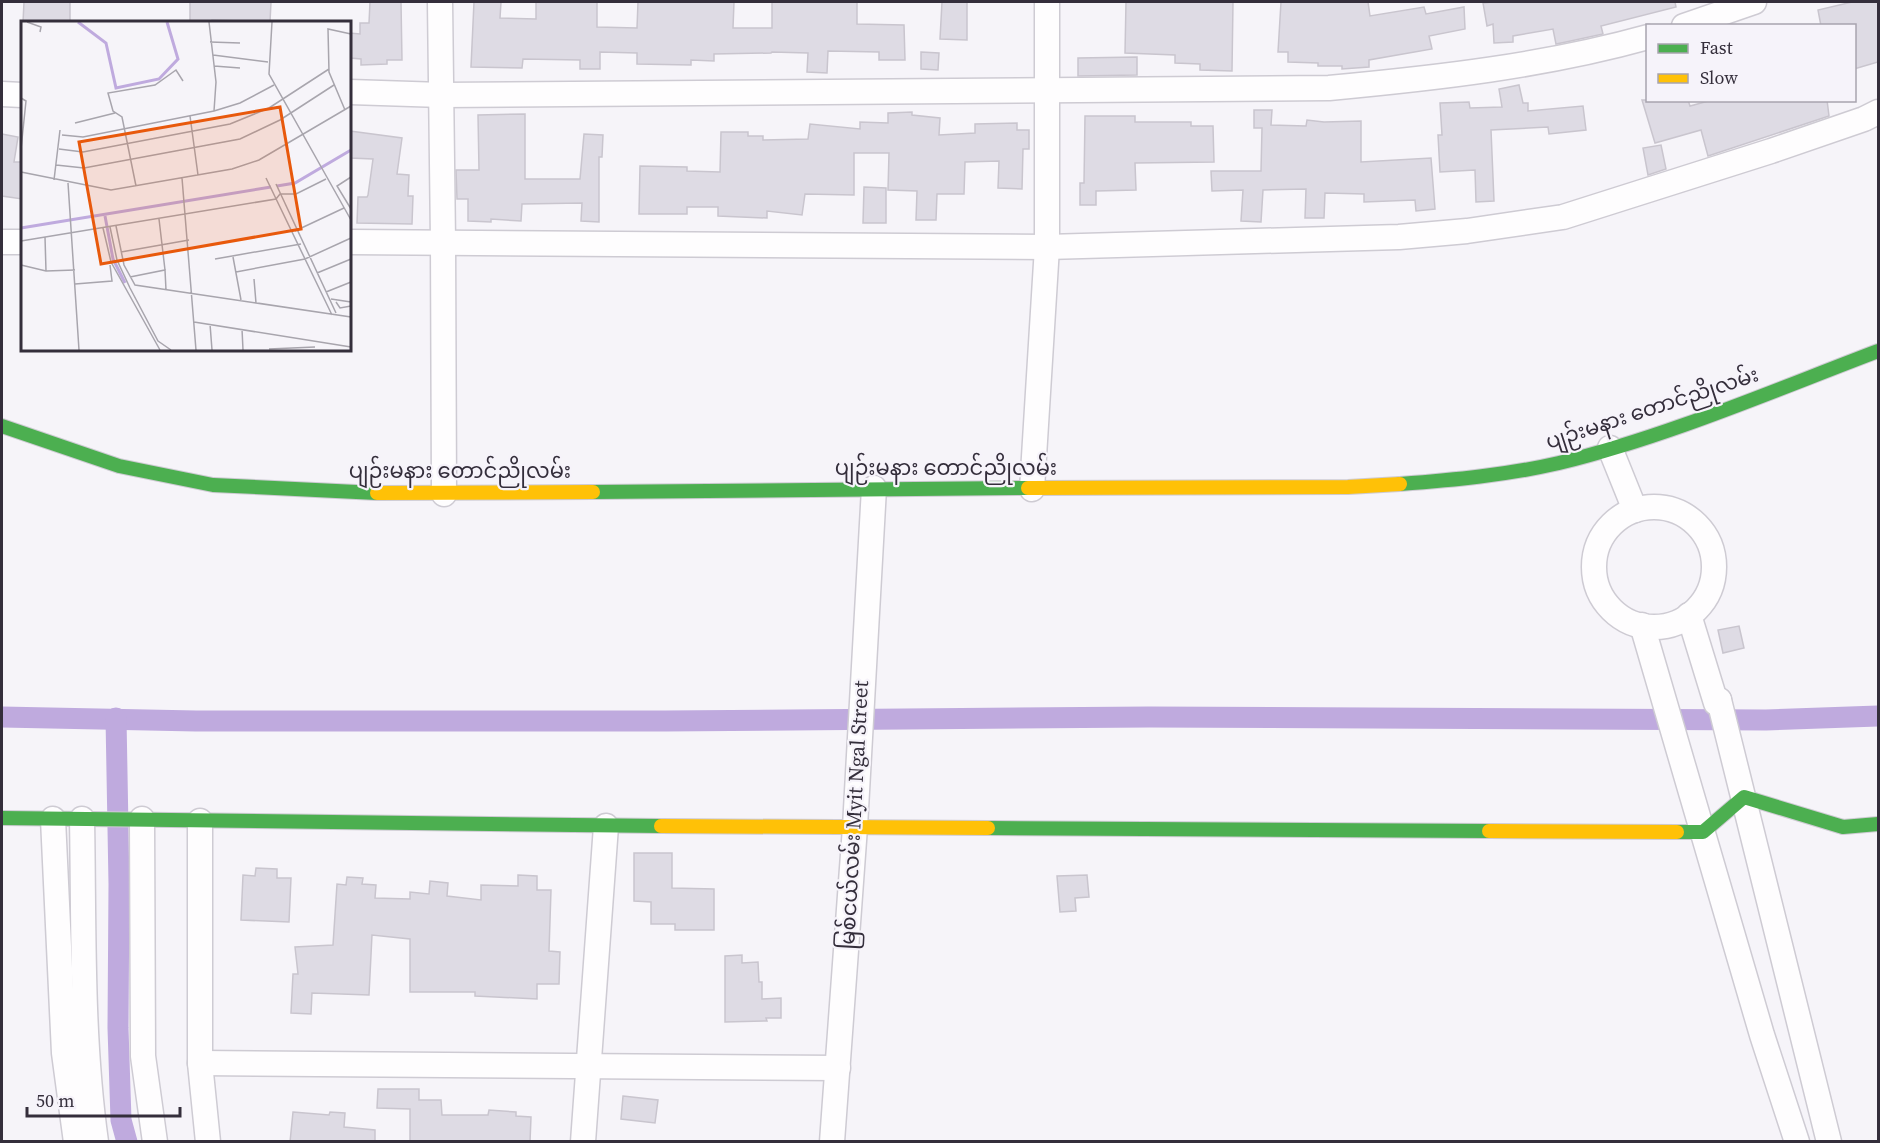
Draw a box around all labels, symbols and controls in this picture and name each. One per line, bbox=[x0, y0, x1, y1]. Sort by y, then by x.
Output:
inset map bbox=[21, 21, 351, 351]
legend bbox=[1646, 24, 1856, 102]
text: Fast bbox=[1700, 35, 1733, 60]
text: Slow bbox=[1700, 65, 1738, 90]
street label: ပျဉ်းမနား တောင်ညိုလမ်း bbox=[1541, 358, 1763, 459]
street label: ပျဉ်းမနား တောင်ညိုလမ်း bbox=[835, 452, 1057, 486]
street label: ပျဉ်းမနား တောင်ညိုလမ်း bbox=[349, 455, 571, 489]
street label: မြစ်ငယ်လမ်း Myit Ngal Street bbox=[831, 680, 878, 950]
scale bar bbox=[27, 1080, 180, 1118]
text: 50 m bbox=[36, 1088, 74, 1113]

